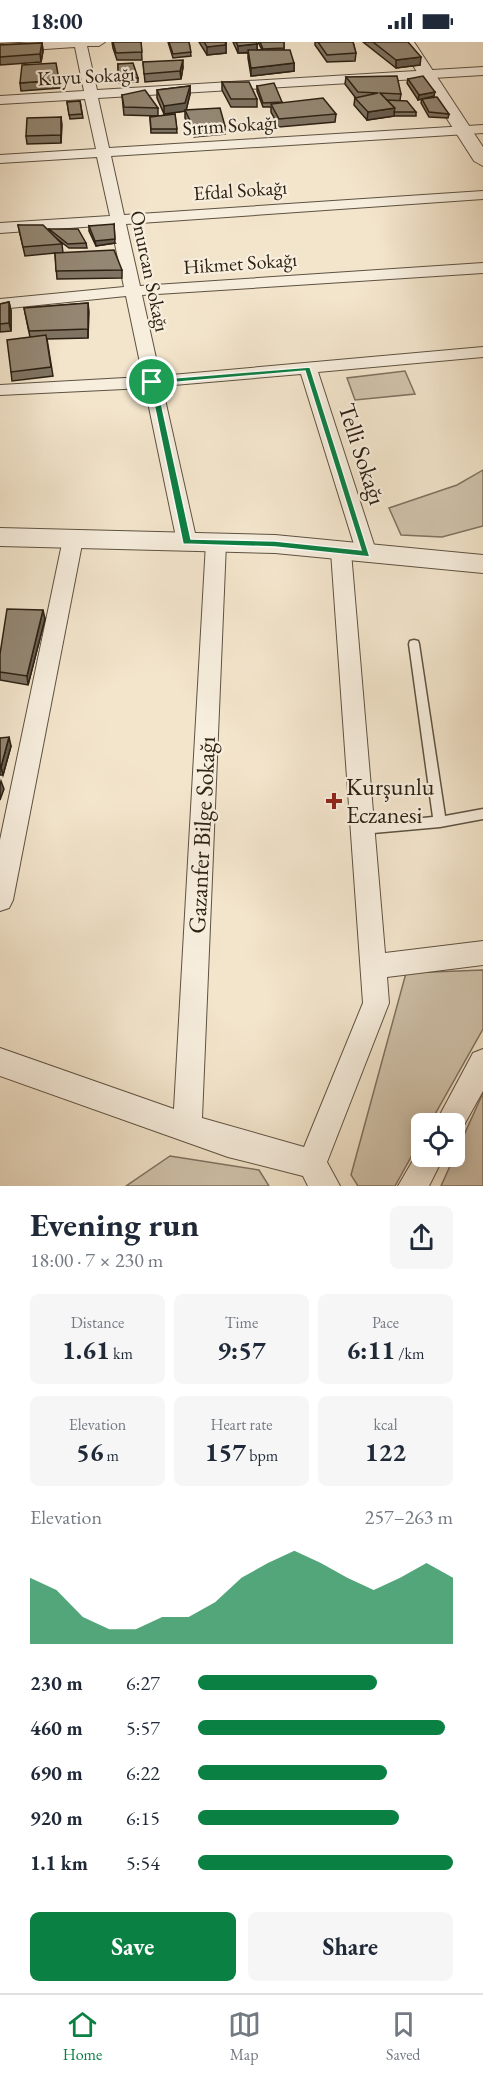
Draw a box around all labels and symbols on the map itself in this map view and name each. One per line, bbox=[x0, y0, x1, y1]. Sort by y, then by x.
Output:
street label: Kuyu Sokağı bbox=[37, 60, 135, 92]
street label: Sırım Sokağı bbox=[182, 109, 278, 141]
street label: Efdal Sokağı bbox=[192, 174, 288, 206]
street label: Onurcan Sokağı bbox=[124, 208, 176, 334]
street label: Hikmet Sokağı bbox=[182, 246, 298, 280]
pin bbox=[126, 356, 177, 407]
street label: Telli Sokağı bbox=[332, 399, 393, 509]
street label: Gazanfer Bilge Sokağı bbox=[181, 736, 222, 934]
place label: Kurşunlu Eczanesi bbox=[346, 771, 435, 830]
marker: Kurşunlu Eczanesi bbox=[327, 794, 341, 808]

